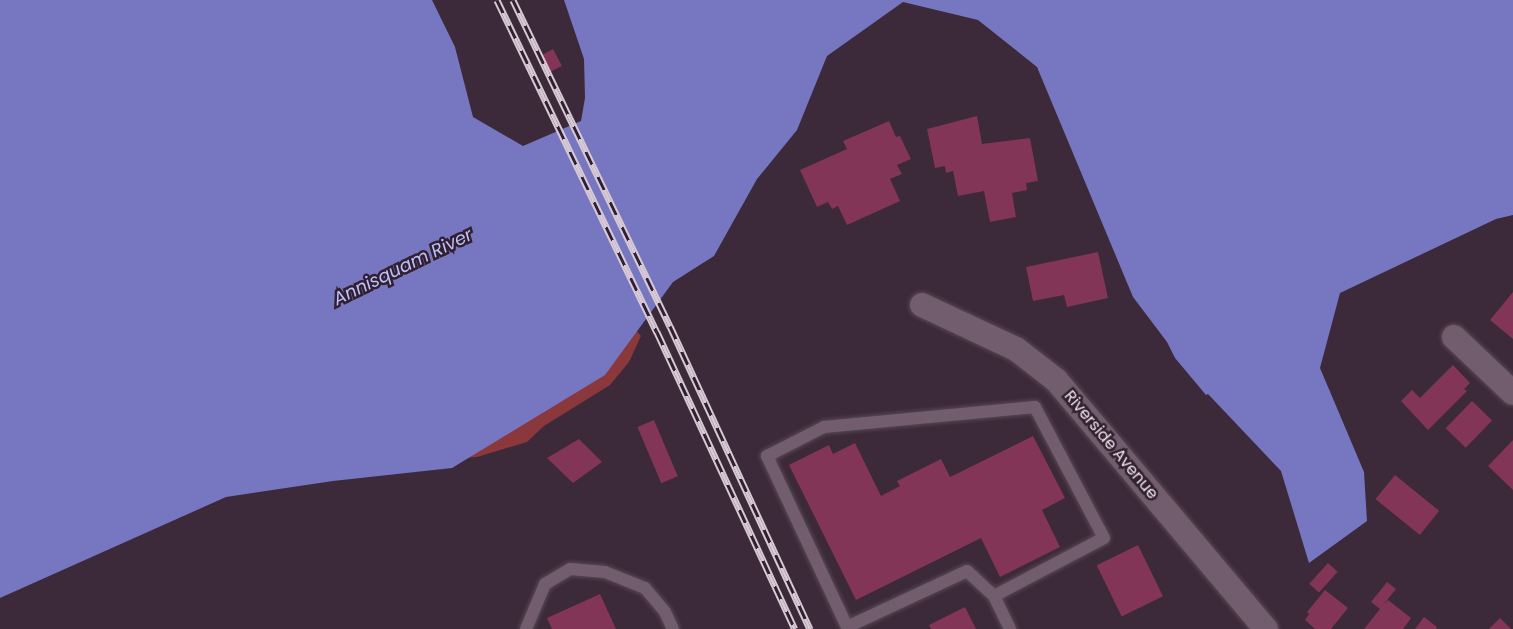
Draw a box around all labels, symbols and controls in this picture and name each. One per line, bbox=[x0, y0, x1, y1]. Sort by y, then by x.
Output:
water label: Annisquam River bbox=[330, 224, 476, 310]
street label: Riverside Avenue bbox=[1060, 387, 1162, 503]

